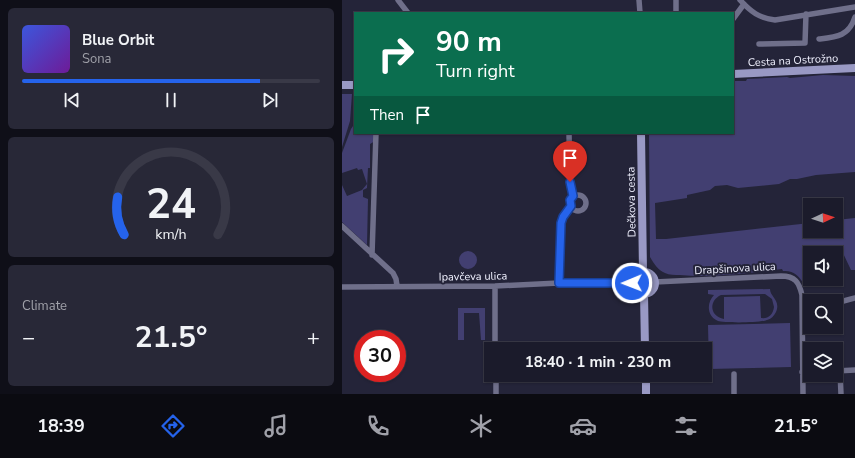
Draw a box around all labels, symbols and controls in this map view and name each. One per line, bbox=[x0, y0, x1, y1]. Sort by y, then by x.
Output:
text: 90 m bbox=[436, 23, 502, 61]
icon: right bbox=[370, 28, 422, 80]
text: Blue Orbit bbox=[82, 30, 154, 50]
text: Sona bbox=[82, 50, 112, 68]
street label: Cesta na Ostrožno bbox=[747, 51, 839, 70]
text: Turn right bbox=[436, 59, 515, 83]
icon: previous bbox=[61, 89, 83, 111]
icon: pause bbox=[160, 89, 182, 111]
icon: next bbox=[259, 89, 281, 111]
icon: arrive bbox=[412, 104, 434, 126]
text: Then bbox=[370, 105, 404, 125]
pin bbox=[553, 141, 587, 182]
icon: arrive bbox=[559, 147, 581, 169]
street label: Dečkova cesta bbox=[623, 166, 640, 237]
text: 24 bbox=[146, 176, 196, 233]
north arrow bbox=[803, 198, 843, 238]
map controls bbox=[803, 198, 843, 382]
text: km/h bbox=[155, 225, 187, 244]
button: sound bbox=[803, 246, 843, 286]
street label: Drapšinova ulica bbox=[694, 259, 776, 278]
position arrow bbox=[611, 262, 653, 304]
street label: Ipavčeva ulica bbox=[439, 268, 508, 285]
button: search bbox=[803, 294, 843, 334]
text: Climate bbox=[22, 297, 67, 315]
text: 21.5° bbox=[135, 317, 207, 358]
text: − bbox=[22, 323, 35, 353]
text: + bbox=[307, 323, 320, 353]
speed limit sign: 30 bbox=[354, 330, 406, 382]
button: layers bbox=[803, 342, 843, 382]
text: 18:40 · 1 min · 230 m bbox=[525, 352, 671, 372]
icon: directions bbox=[159, 412, 187, 440]
icon: music bbox=[262, 412, 290, 440]
icon: phone bbox=[364, 412, 392, 440]
icon: climate bbox=[467, 412, 495, 440]
icon: car bbox=[569, 412, 597, 440]
icon: filters bbox=[672, 412, 700, 440]
text: 18:39 bbox=[37, 414, 85, 438]
text: 21.5° bbox=[774, 414, 818, 438]

